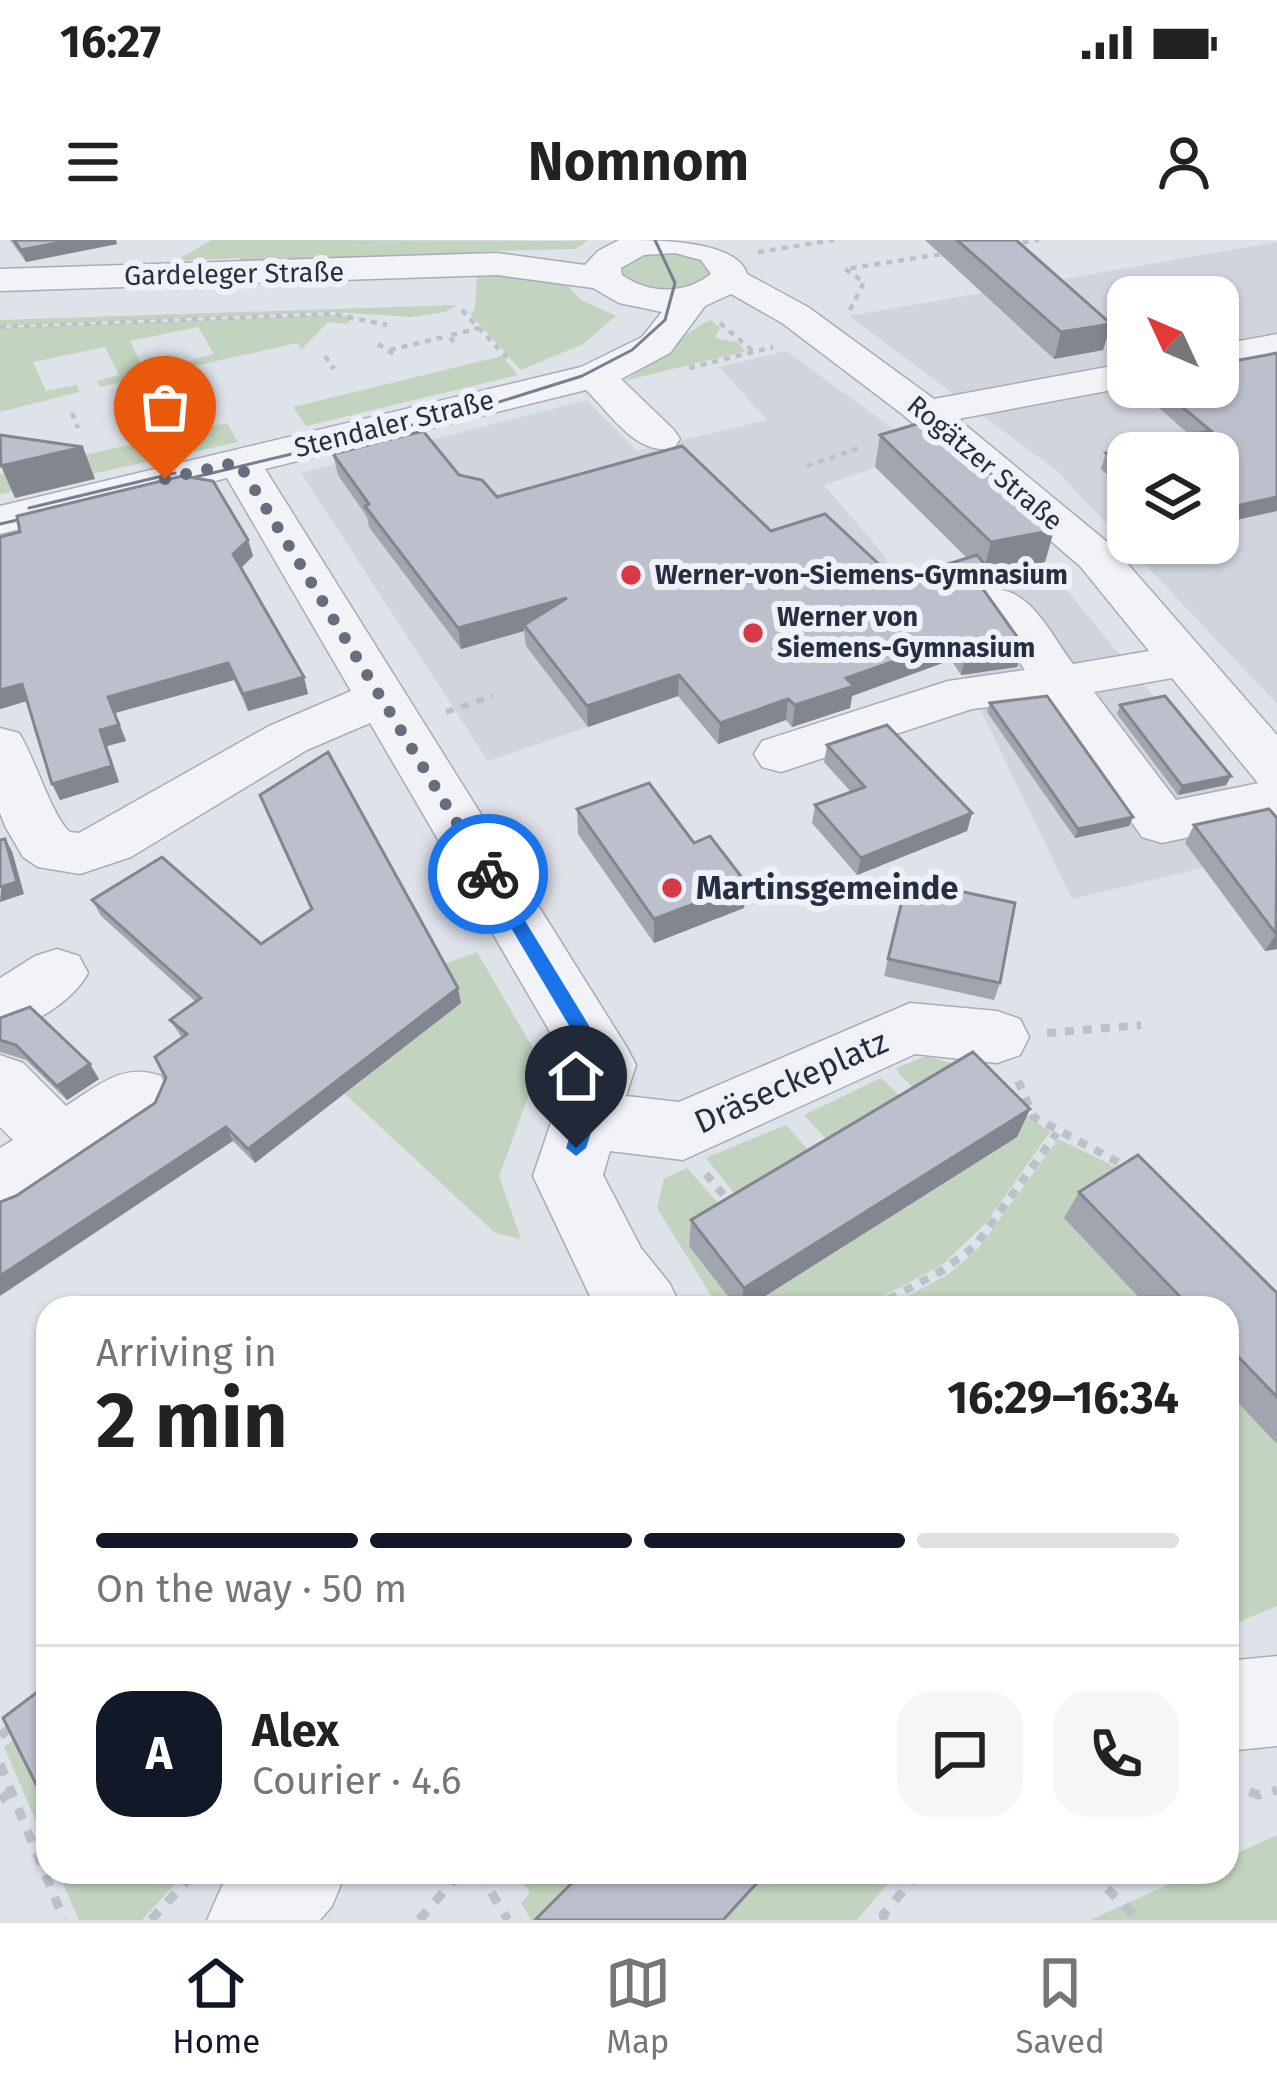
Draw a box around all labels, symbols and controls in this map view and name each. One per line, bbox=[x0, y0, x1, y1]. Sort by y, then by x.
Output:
text: 16:27 bbox=[60, 15, 161, 69]
icon: menu bbox=[60, 129, 126, 195]
icon: person bbox=[1151, 129, 1217, 195]
text: Nomnom bbox=[528, 130, 749, 194]
street label: Gardeleger Straße bbox=[124, 256, 344, 292]
north arrow bbox=[1107, 276, 1239, 408]
map controls bbox=[1107, 276, 1239, 564]
pin bbox=[114, 356, 216, 479]
icon: bag bbox=[132, 374, 198, 440]
street label: Stendaler Straße bbox=[291, 384, 497, 464]
street label: Rogätzer Straße bbox=[901, 389, 1069, 537]
button: layers bbox=[1107, 432, 1239, 564]
place label: Werner-von-Siemens-Gymnasium bbox=[655, 559, 1068, 591]
marker: Werner-von-Siemens-Gymnasium bbox=[618, 562, 644, 588]
place label: Werner von Siemens-Gymnasium bbox=[777, 601, 1035, 664]
marker: Werner von Siemens-Gymnasium bbox=[740, 620, 766, 646]
courier bbox=[428, 814, 548, 934]
icon: bike bbox=[455, 841, 521, 907]
place label: Martinsgemeinde bbox=[696, 868, 958, 908]
marker: Martinsgemeinde bbox=[659, 875, 685, 901]
street label: Dräseckeplatz bbox=[688, 1022, 894, 1142]
pin bbox=[525, 1025, 627, 1148]
icon: home bbox=[543, 1043, 609, 1109]
text: Arriving in bbox=[96, 1330, 277, 1376]
text: 16:29–16:34 bbox=[947, 1371, 1179, 1425]
text: 2 min bbox=[96, 1374, 288, 1468]
text: On the way · 50 m bbox=[96, 1566, 407, 1612]
button: chat bbox=[897, 1691, 1023, 1817]
button: phone bbox=[1053, 1691, 1179, 1817]
text: Alex bbox=[252, 1704, 339, 1758]
text: A bbox=[146, 1727, 172, 1781]
text: Courier · 4.6 bbox=[252, 1758, 461, 1804]
tab: Home bbox=[172, 1950, 260, 2062]
tab: Map bbox=[605, 1950, 671, 2062]
tab: Saved bbox=[1015, 1950, 1105, 2062]

